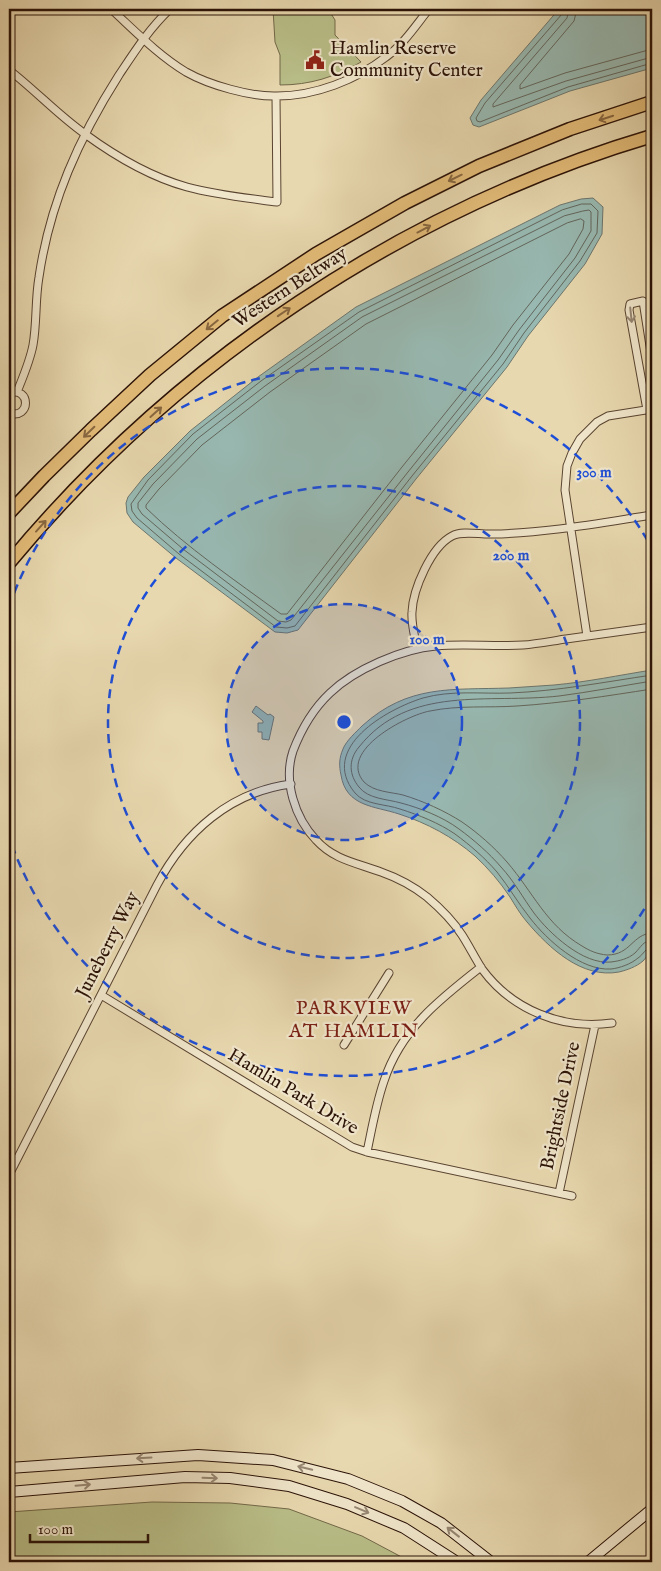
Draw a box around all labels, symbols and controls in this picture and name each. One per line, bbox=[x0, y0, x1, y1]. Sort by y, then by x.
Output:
place label: Hamlin Reserve Community Center bbox=[330, 37, 483, 83]
public building icon: Hamlin Reserve Community Center bbox=[304, 49, 326, 71]
one-way arrow bbox=[598, 113, 614, 123]
one-way arrow bbox=[448, 174, 463, 183]
one-way arrow bbox=[416, 224, 431, 233]
street label: Western Beltway bbox=[228, 242, 352, 334]
one-way arrow bbox=[277, 307, 291, 317]
one-way arrow bbox=[626, 307, 636, 323]
one-way arrow bbox=[205, 319, 218, 330]
one-way arrow bbox=[150, 406, 163, 418]
one-way arrow bbox=[83, 426, 96, 438]
text: 300 m bbox=[576, 463, 612, 482]
one-way arrow bbox=[35, 520, 47, 533]
text: 200 m bbox=[493, 546, 530, 565]
text: 100 m bbox=[409, 630, 445, 649]
centre of rings bbox=[335, 713, 353, 731]
street label: Juneberry Way bbox=[70, 887, 145, 1004]
district label: PARKVIEW AT HAMLIN bbox=[288, 996, 419, 1044]
street label: Brightside Drive bbox=[536, 1039, 586, 1172]
street label: Hamlin Park Drive bbox=[223, 1044, 363, 1141]
one-way arrow bbox=[136, 1454, 152, 1463]
one-way arrow bbox=[297, 1463, 313, 1472]
one-way arrow bbox=[202, 1473, 218, 1482]
one-way arrow bbox=[74, 1481, 90, 1490]
one-way arrow bbox=[354, 1506, 369, 1516]
scale bar bbox=[30, 1511, 148, 1543]
text: 100 m bbox=[38, 1520, 74, 1539]
one-way arrow bbox=[447, 1527, 460, 1538]

